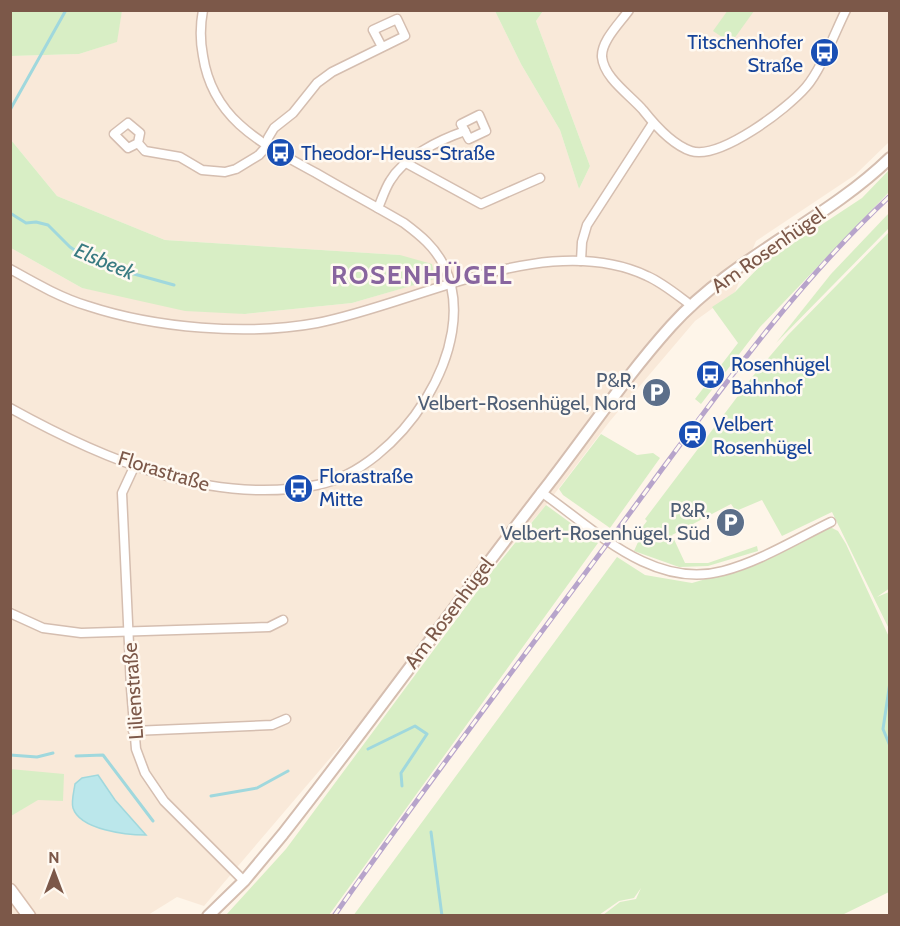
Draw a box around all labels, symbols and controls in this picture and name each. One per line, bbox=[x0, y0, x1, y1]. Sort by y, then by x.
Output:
place label: Titschenhofer Straße bbox=[687, 30, 804, 77]
bus stop icon: Titschenhofer Straße bbox=[808, 37, 840, 69]
bus stop icon: Theodor-Heuss-Straße bbox=[264, 137, 296, 169]
place label: Theodor-Heuss-Straße bbox=[301, 141, 495, 165]
street label: Am Rosenhügel bbox=[707, 202, 830, 298]
water label: Elsbeek bbox=[71, 237, 140, 285]
district label: ROSENHÜGEL bbox=[331, 259, 513, 291]
place label: Rosenhügel Bahnhof bbox=[731, 352, 830, 399]
bus stop icon: Rosenhügel Bahnhof bbox=[694, 359, 726, 391]
place label: P&R, Velbert-Rosenhügel, Nord bbox=[418, 368, 636, 415]
parking icon: P&R, Velbert-Rosenhügel, Nord bbox=[641, 376, 673, 408]
place label: Velbert Rosenhügel bbox=[713, 412, 812, 459]
station icon: Velbert Rosenhügel bbox=[676, 419, 708, 451]
street label: Florastraße bbox=[115, 446, 213, 496]
place label: Florastraße Mitte bbox=[319, 464, 413, 511]
bus stop icon: Florastraße Mitte bbox=[282, 472, 314, 504]
place label: P&R, Velbert-Rosenhügel, Süd bbox=[501, 498, 710, 545]
parking icon: P&R, Velbert-Rosenhügel, Süd bbox=[715, 506, 747, 538]
street label: Am Rosenhügel bbox=[399, 552, 499, 673]
street label: Lilienstraße bbox=[118, 642, 148, 740]
north arrow bbox=[24, 842, 84, 902]
text: N bbox=[48, 848, 60, 867]

